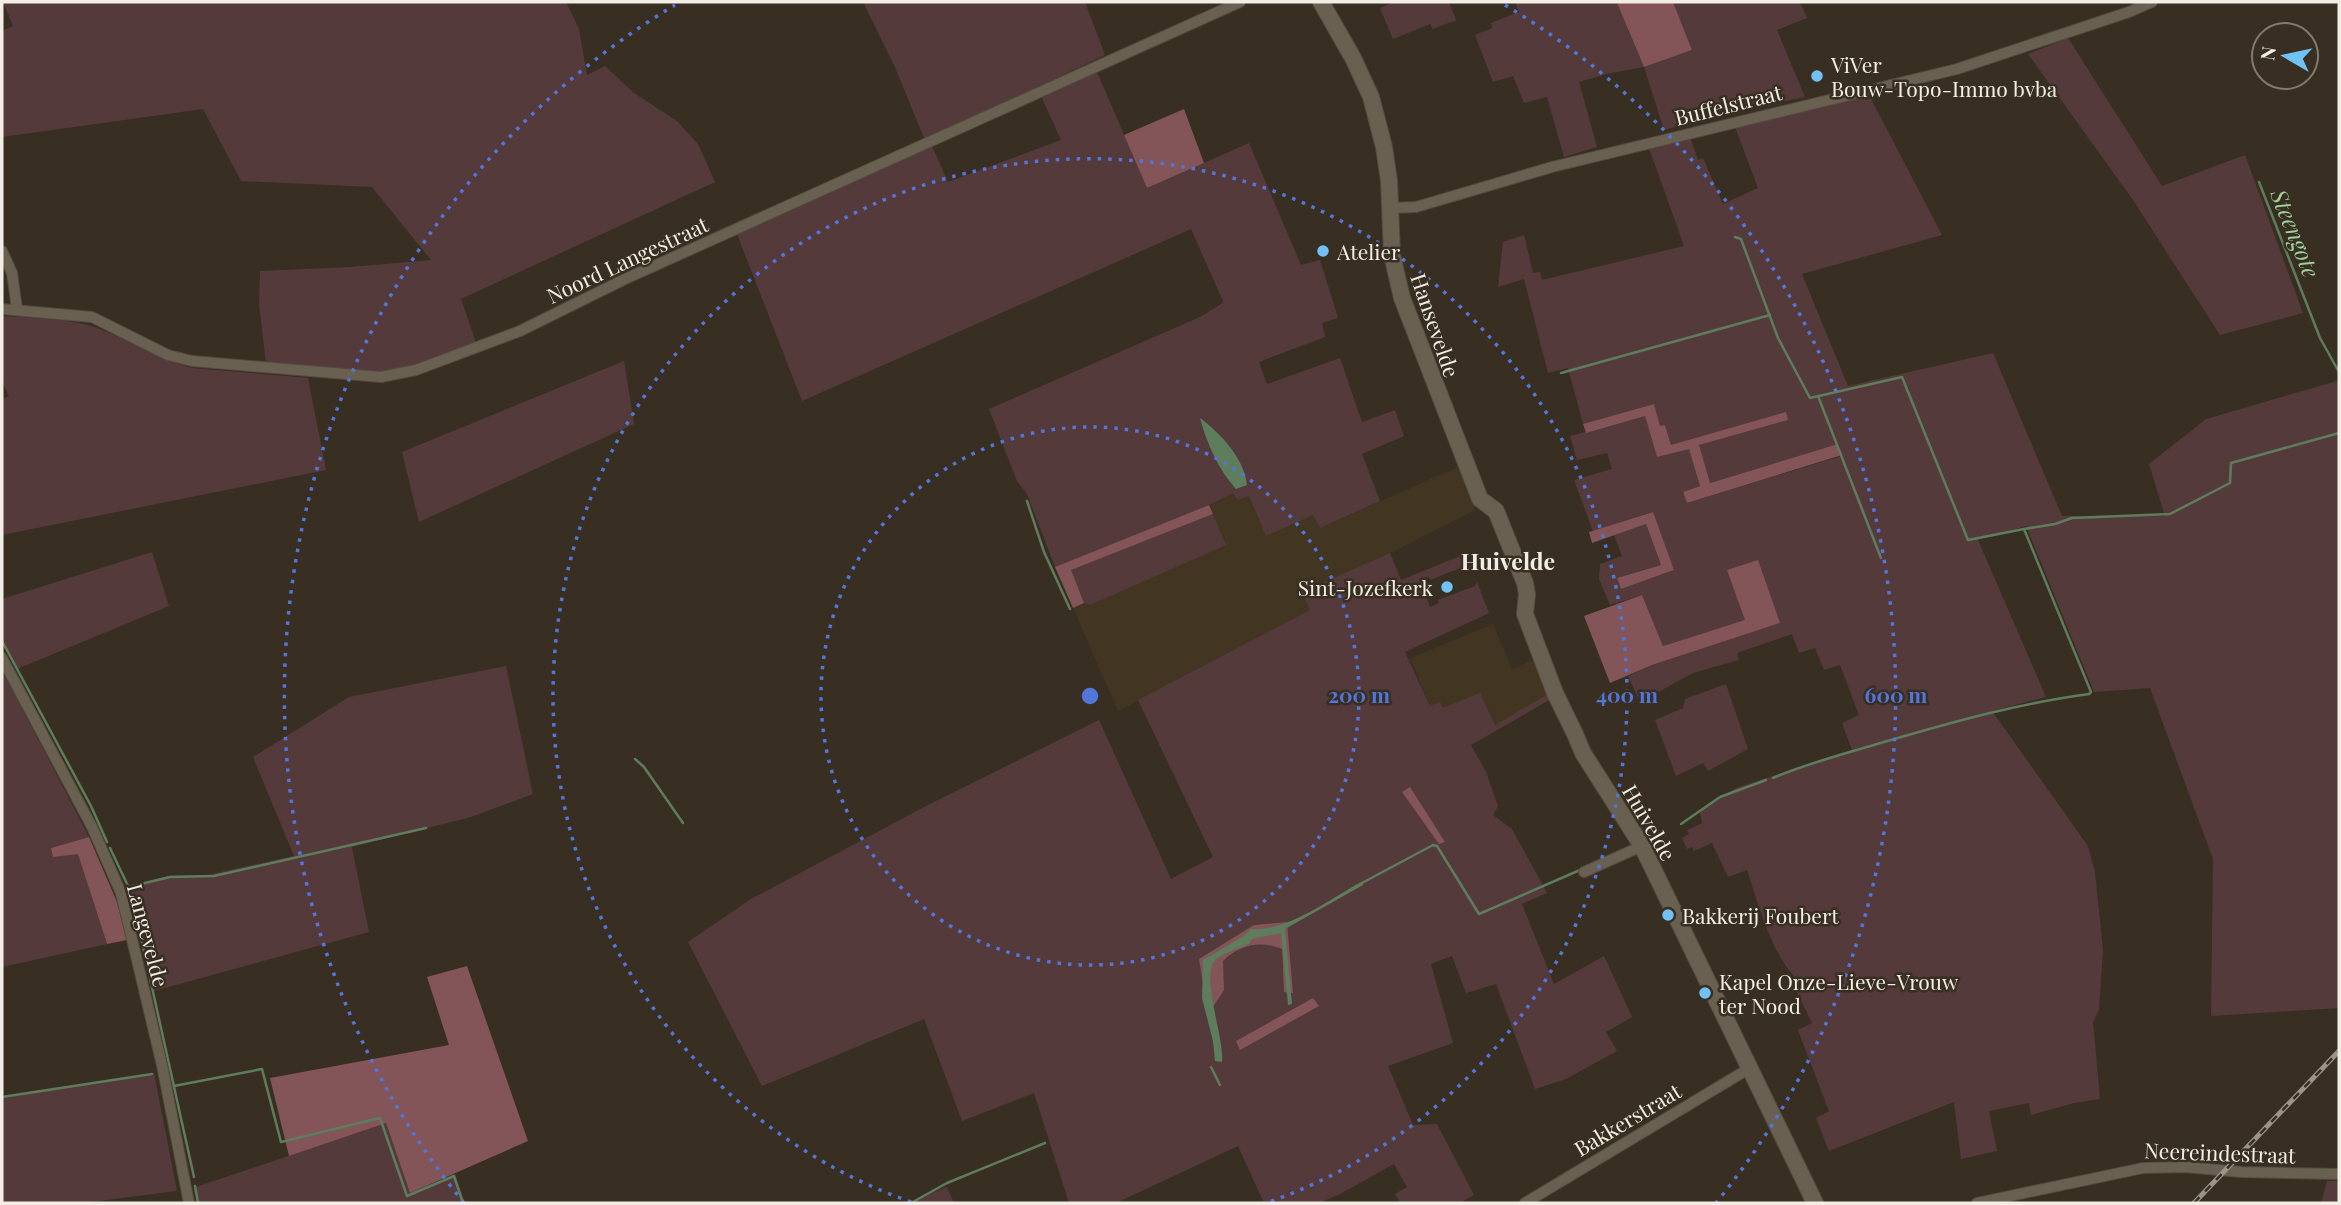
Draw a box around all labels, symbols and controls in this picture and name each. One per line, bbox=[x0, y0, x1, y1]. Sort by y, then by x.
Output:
north arrow bbox=[2250, 21, 2320, 91]
text: N bbox=[2253, 44, 2281, 62]
place label: ViVer Bouw-Topo-Immo bvba bbox=[1830, 50, 2058, 102]
marker: ViVer Bouw-Topo-Immo bvba bbox=[1809, 68, 1825, 84]
street label: Buffelstraat bbox=[1671, 77, 1785, 131]
water label: Steengote bbox=[2264, 183, 2328, 282]
street label: Noord Langestraat bbox=[542, 209, 713, 309]
place label: Atelier bbox=[1336, 237, 1401, 265]
marker: Atelier bbox=[1315, 243, 1331, 259]
street label: Hansevelde bbox=[1405, 269, 1467, 381]
district label: Huivelde bbox=[1461, 545, 1555, 576]
place label: Sint-Jozefkerk bbox=[1298, 573, 1433, 601]
marker: Sint-Jozefkerk bbox=[1439, 579, 1455, 595]
text: 200 m bbox=[1328, 680, 1390, 708]
text: 400 m bbox=[1596, 680, 1658, 708]
text: 600 m bbox=[1865, 680, 1927, 708]
centre of rings bbox=[1078, 684, 1102, 708]
street label: Huivelde bbox=[1617, 779, 1683, 865]
street label: Langevelde bbox=[122, 880, 176, 990]
place label: Bakkerij Foubert bbox=[1682, 901, 1839, 929]
marker: Bakkerij Foubert bbox=[1660, 907, 1676, 923]
place label: Kapel Onze-Lieve-Vrouw ter Nood bbox=[1719, 967, 1959, 1019]
marker: Kapel Onze-Lieve-Vrouw ter Nood bbox=[1697, 985, 1713, 1001]
street label: Bakkerstraat bbox=[1568, 1076, 1686, 1162]
street label: Neereindestraat bbox=[2144, 1135, 2297, 1169]

